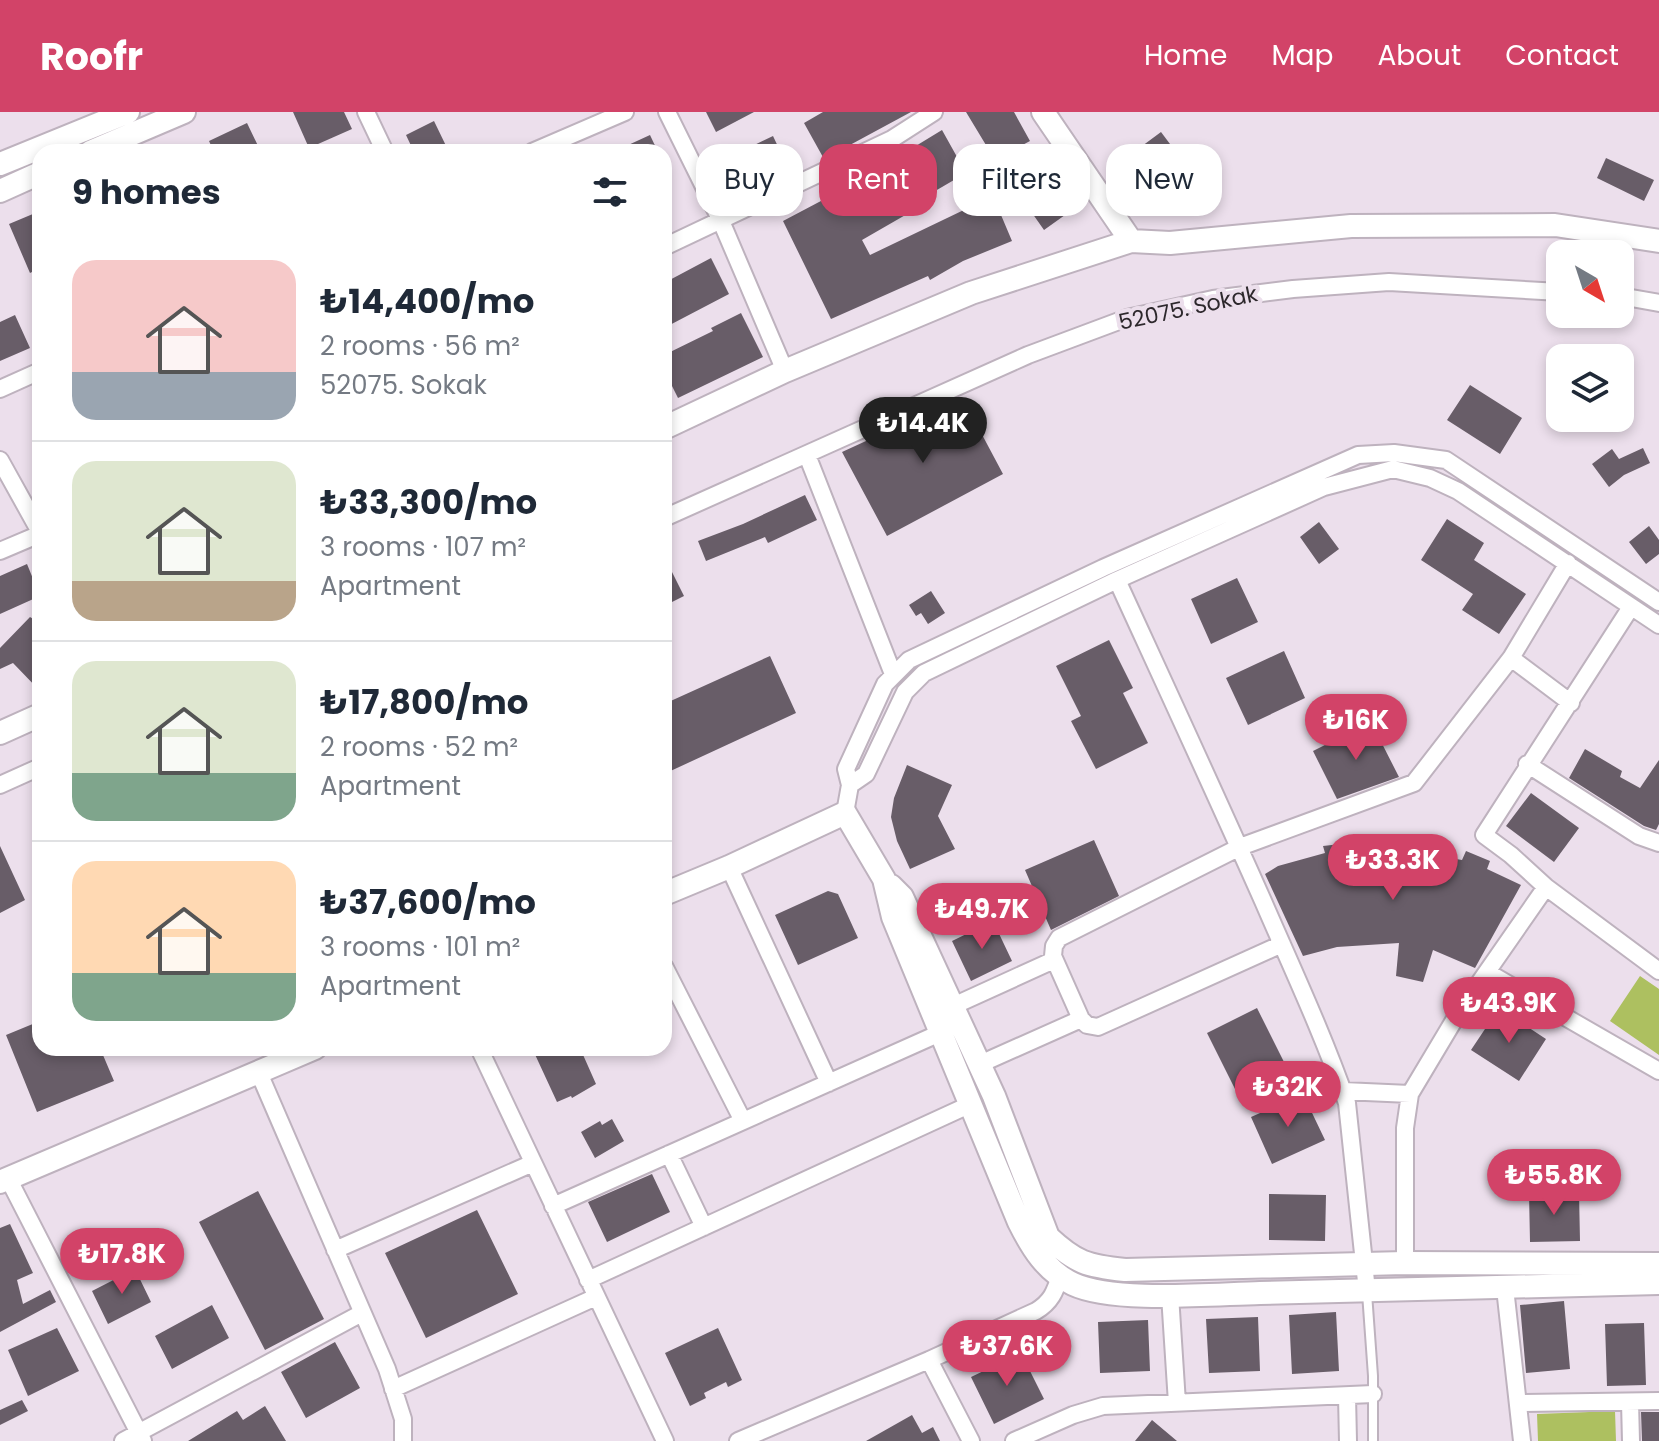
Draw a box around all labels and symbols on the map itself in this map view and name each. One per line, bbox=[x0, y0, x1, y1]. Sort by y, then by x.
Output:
north arrow bbox=[1546, 240, 1634, 328]
street label: 52075. Sokak bbox=[1116, 278, 1261, 338]
pin: ₺14.4K bbox=[858, 397, 988, 465]
pin: ₺16K bbox=[1309, 694, 1403, 762]
pin: ₺33.3K bbox=[1328, 834, 1458, 902]
pin: ₺49.7K bbox=[917, 883, 1047, 951]
pin: ₺43.9K bbox=[1444, 977, 1574, 1045]
pin: ₺32K bbox=[1241, 1061, 1335, 1129]
pin: ₺55.8K bbox=[1489, 1149, 1619, 1217]
pin: ₺17.8K bbox=[57, 1228, 187, 1296]
pin: ₺37.6K bbox=[942, 1320, 1072, 1388]

